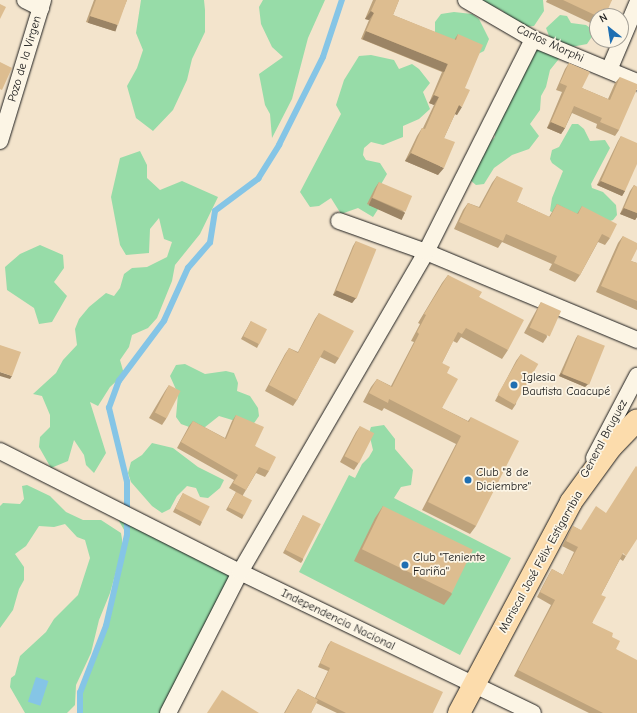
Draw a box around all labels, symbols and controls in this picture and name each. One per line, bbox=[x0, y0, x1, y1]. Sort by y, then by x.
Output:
north arrow bbox=[589, 8, 629, 48]
text: N bbox=[597, 11, 610, 25]
street label: Pozo de la Virgen bbox=[5, 14, 45, 104]
street label: Carlos Morphi bbox=[514, 22, 586, 66]
place label: Iglesia Bautista Caacupé bbox=[522, 371, 610, 399]
marker: Iglesia Bautista Caacupé bbox=[509, 380, 519, 390]
street label: General Bruguez bbox=[577, 397, 631, 481]
place label: Club "8 de Diciembre" bbox=[476, 466, 531, 494]
marker: Club "8 de Diciembre" bbox=[463, 475, 473, 485]
street label: Mariscal José Félix Estigarribia bbox=[496, 489, 586, 635]
place label: Club "Teniente Fariña" bbox=[413, 551, 485, 579]
marker: Club "Teniente Fariña" bbox=[400, 560, 410, 570]
street label: Independencia Nacional bbox=[279, 586, 397, 654]

